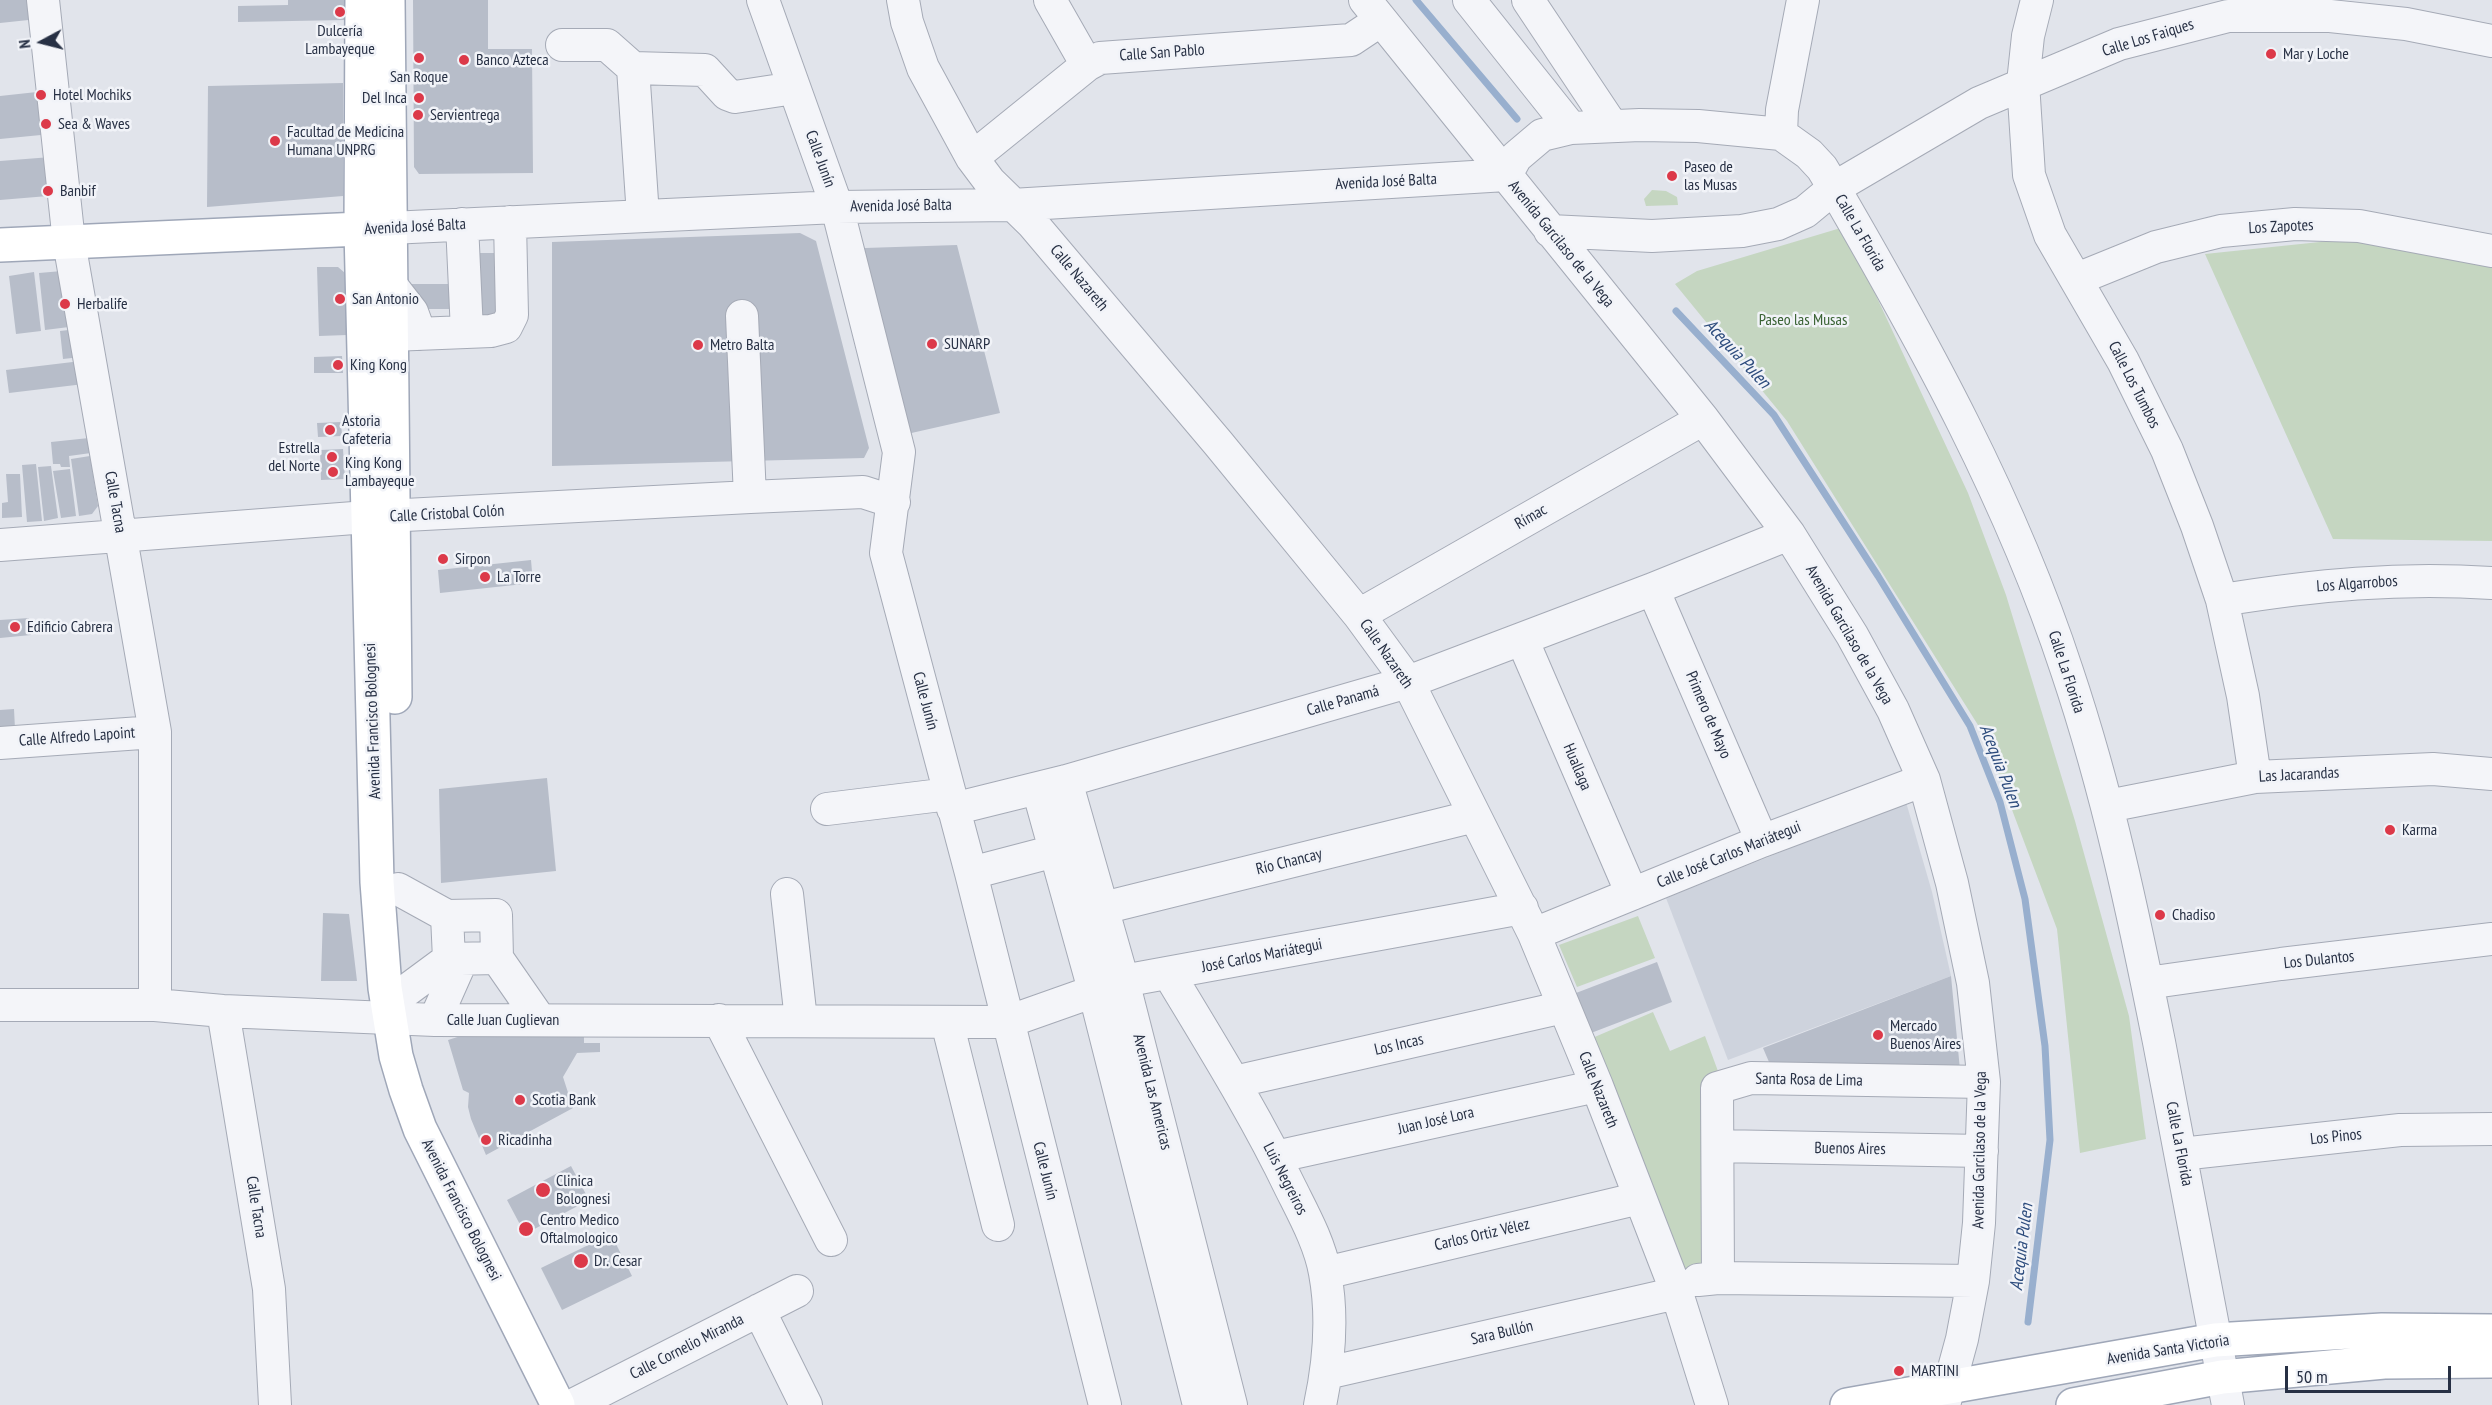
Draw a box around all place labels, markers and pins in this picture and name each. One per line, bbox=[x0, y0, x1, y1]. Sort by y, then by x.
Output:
marker: Dulcería Lambayeque bbox=[333, 5, 347, 19]
place label: Dulcería Lambayeque bbox=[305, 21, 375, 59]
place label: Mar y Loche bbox=[2283, 44, 2349, 64]
marker: Mar y Loche bbox=[2264, 47, 2278, 61]
place label: Banco Azteca bbox=[476, 50, 549, 70]
marker: San Roque bbox=[412, 51, 426, 65]
marker: Banco Azteca bbox=[457, 53, 471, 67]
place label: San Roque bbox=[390, 67, 448, 87]
place label: Hotel Mochiks bbox=[53, 85, 131, 105]
marker: Hotel Mochiks bbox=[34, 88, 48, 102]
place label: Del Inca bbox=[362, 88, 407, 108]
marker: Del Inca bbox=[412, 91, 426, 105]
place label: Servientrega bbox=[430, 105, 500, 125]
marker: Servientrega bbox=[411, 108, 425, 122]
place label: Sea & Waves bbox=[58, 114, 130, 134]
marker: Sea & Waves bbox=[39, 117, 53, 131]
place label: Facultad de Medicina Humana UNPRG bbox=[287, 122, 404, 160]
marker: Facultad de Medicina Humana UNPRG bbox=[268, 134, 282, 148]
place label: Paseo de las Musas bbox=[1684, 157, 1737, 195]
marker: Paseo de las Musas bbox=[1665, 169, 1679, 183]
place label: Banbif bbox=[60, 181, 95, 201]
marker: Banbif bbox=[41, 184, 55, 198]
place label: San Antonio bbox=[352, 289, 419, 309]
marker: San Antonio bbox=[333, 292, 347, 306]
place label: Herbalife bbox=[77, 294, 128, 314]
marker: Herbalife bbox=[58, 297, 72, 311]
place label: SUNARP bbox=[944, 334, 990, 354]
place label: Metro Balta bbox=[710, 335, 774, 355]
marker: SUNARP bbox=[925, 337, 939, 351]
marker: Metro Balta bbox=[691, 338, 705, 352]
place label: King Kong bbox=[350, 355, 407, 375]
marker: King Kong bbox=[331, 358, 345, 372]
place label: Astoria Cafeteria bbox=[342, 411, 391, 449]
marker: Astoria Cafeteria bbox=[323, 423, 337, 437]
place label: Estrella del Norte bbox=[268, 438, 320, 476]
marker: Estrella del Norte bbox=[325, 450, 339, 464]
place label: King Kong Lambayeque bbox=[345, 453, 415, 491]
marker: King Kong Lambayeque bbox=[326, 465, 340, 479]
place label: Sirpon bbox=[455, 549, 491, 569]
marker: Sirpon bbox=[436, 552, 450, 566]
place label: La Torre bbox=[497, 567, 541, 587]
marker: La Torre bbox=[478, 570, 492, 584]
place label: Edificio Cabrera bbox=[27, 617, 113, 637]
marker: Edificio Cabrera bbox=[8, 620, 22, 634]
place label: Karma bbox=[2402, 820, 2437, 840]
marker: Karma bbox=[2383, 823, 2397, 837]
place label: Chadiso bbox=[2172, 905, 2215, 925]
marker: Chadiso bbox=[2153, 908, 2167, 922]
place label: Mercado Buenos Aires bbox=[1890, 1016, 1961, 1054]
marker: Mercado Buenos Aires bbox=[1871, 1028, 1885, 1042]
place label: Scotia Bank bbox=[532, 1090, 596, 1110]
marker: Scotia Bank bbox=[513, 1093, 527, 1107]
place label: Ricadinha bbox=[498, 1130, 552, 1150]
marker: Ricadinha bbox=[479, 1133, 493, 1147]
place label: Clinica Bolognesi bbox=[556, 1171, 611, 1209]
marker: Clinica Bolognesi bbox=[534, 1181, 552, 1199]
place label: Centro Medico Oftalmologico bbox=[540, 1210, 619, 1248]
marker: Centro Medico Oftalmologico bbox=[517, 1220, 535, 1238]
place label: Dr. Cesar bbox=[594, 1251, 642, 1271]
marker: Dr. Cesar bbox=[572, 1252, 590, 1270]
place label: MARTINI bbox=[1911, 1361, 1959, 1381]
marker: MARTINI bbox=[1892, 1364, 1906, 1378]

